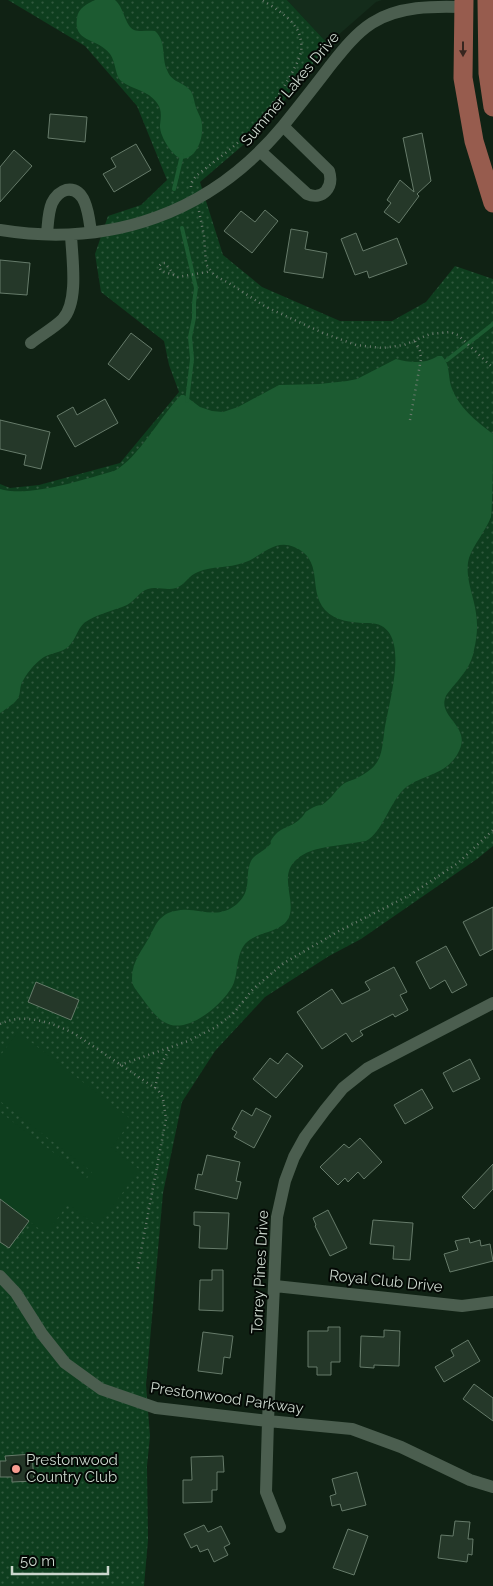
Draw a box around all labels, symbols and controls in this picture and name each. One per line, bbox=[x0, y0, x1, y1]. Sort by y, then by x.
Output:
street label: Summer Lakes Drive bbox=[237, 28, 343, 150]
one-way arrow bbox=[459, 41, 467, 57]
street label: Torrey Pines Drive bbox=[248, 1210, 272, 1334]
street label: Royal Club Drive bbox=[328, 1266, 444, 1296]
street label: Prestonwood Parkway bbox=[149, 1378, 305, 1418]
place label: Prestonwood Country Club bbox=[26, 1451, 118, 1486]
marker: Prestonwood Country Club bbox=[10, 1463, 22, 1475]
scale bar bbox=[12, 1544, 109, 1576]
text: 50 m bbox=[20, 1552, 55, 1570]

